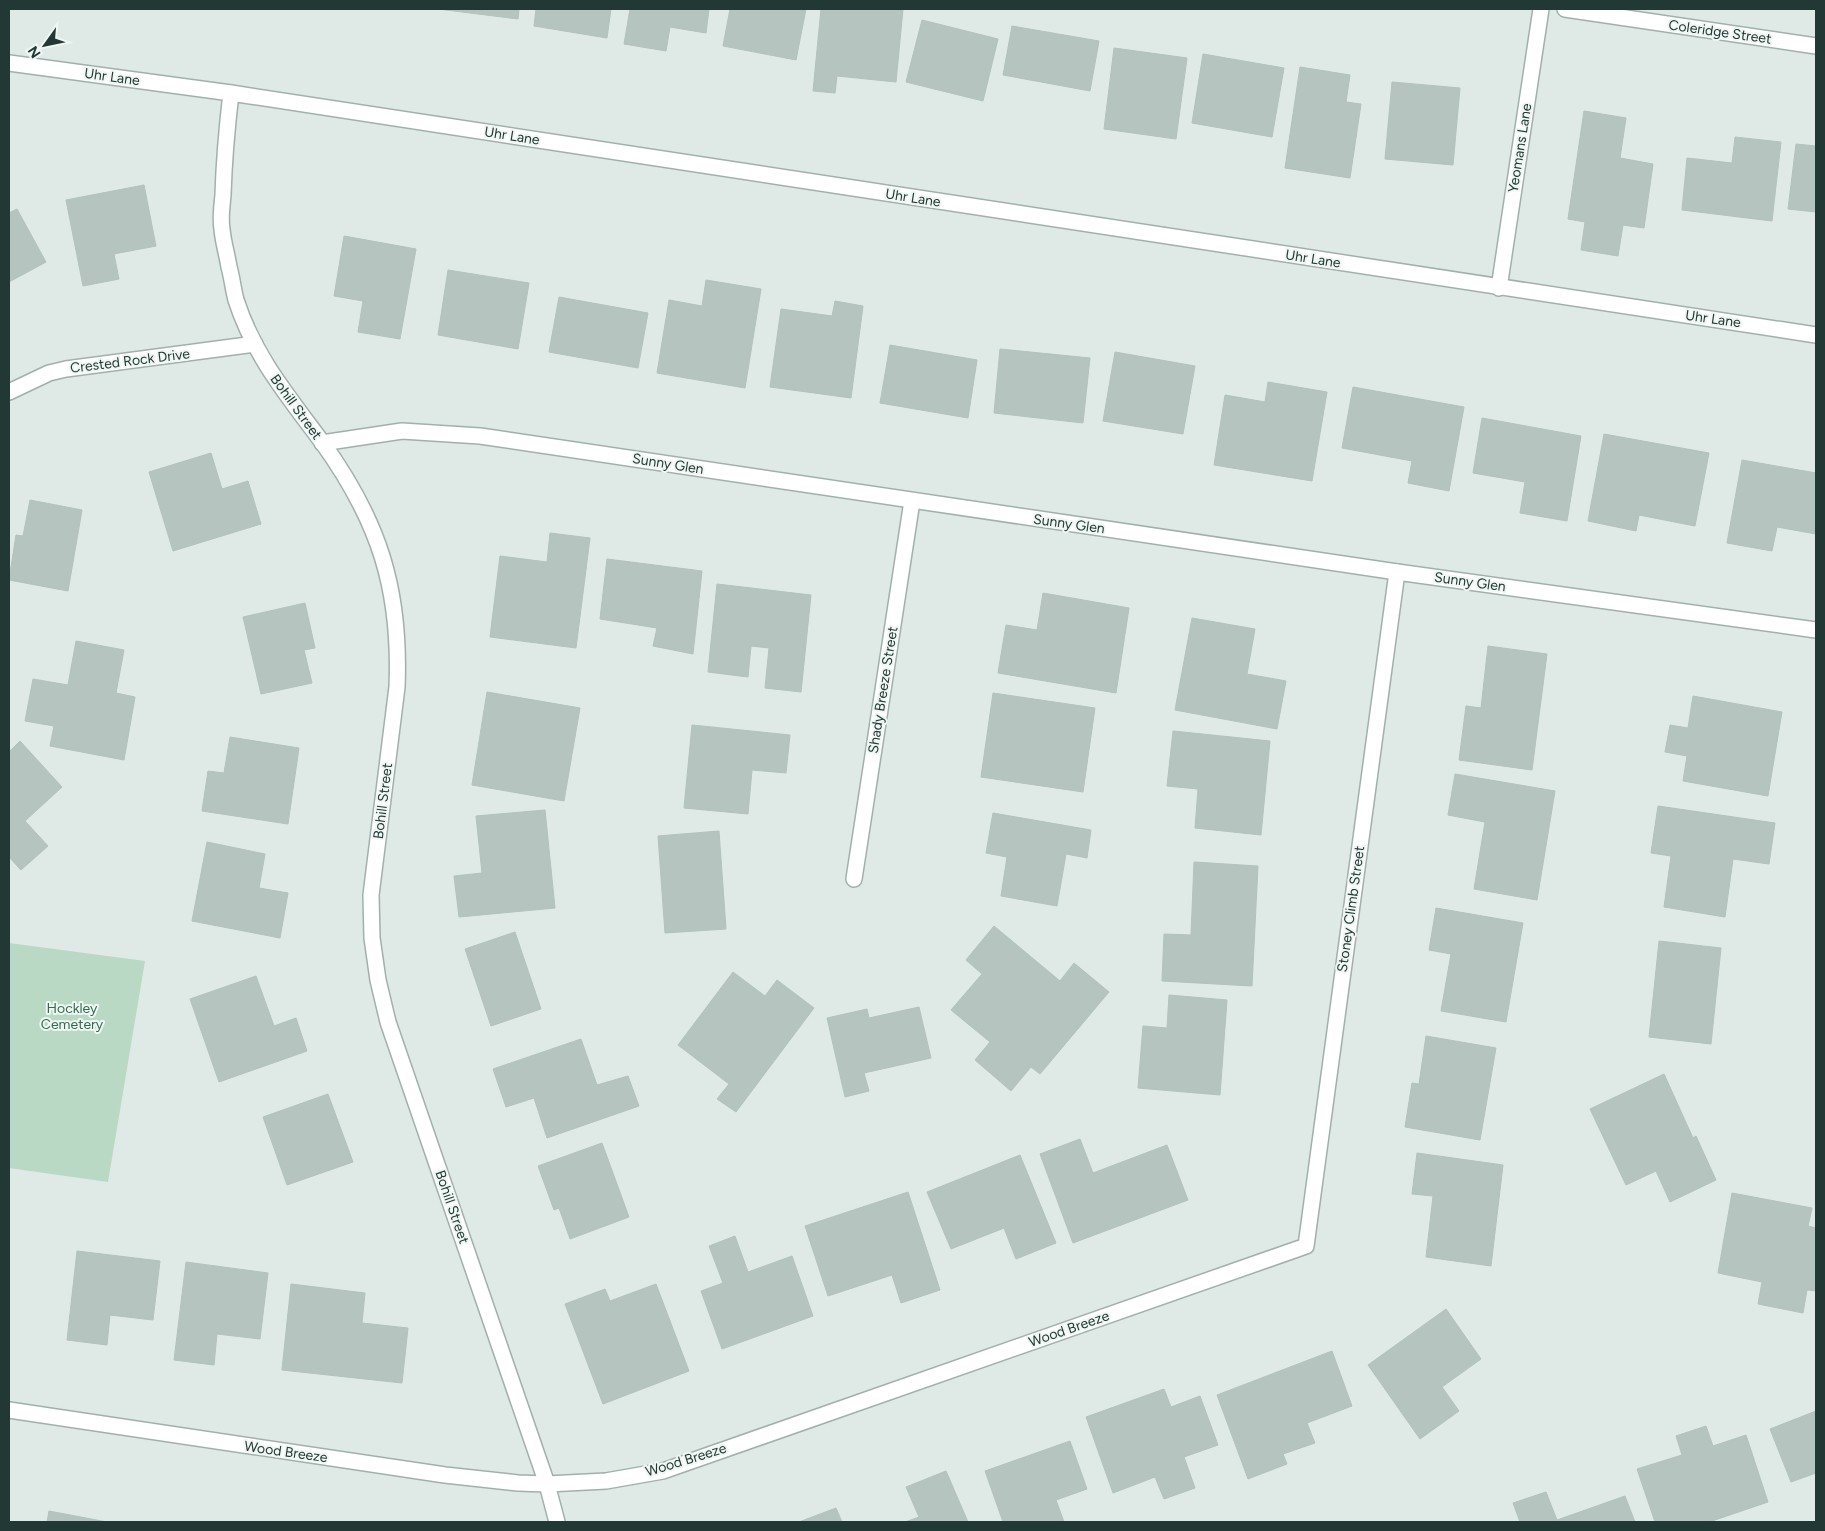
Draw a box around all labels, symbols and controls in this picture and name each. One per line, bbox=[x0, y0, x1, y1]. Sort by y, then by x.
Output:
street label: Coleridge Street bbox=[1667, 16, 1773, 48]
north arrow bbox=[20, 20, 70, 70]
text: N bbox=[24, 43, 45, 61]
street label: Uhr Lane bbox=[83, 65, 141, 89]
street label: Yeomans Lane bbox=[1505, 102, 1535, 194]
street label: Uhr Lane bbox=[483, 123, 541, 149]
street label: Uhr Lane bbox=[884, 185, 942, 211]
street label: Uhr Lane bbox=[1284, 246, 1342, 272]
street label: Uhr Lane bbox=[1684, 307, 1742, 331]
street label: Crested Rock Drive bbox=[69, 345, 191, 377]
street label: Bohill Street bbox=[267, 371, 325, 443]
street label: Sunny Glen bbox=[631, 450, 705, 478]
street label: Sunny Glen bbox=[1032, 511, 1106, 537]
street label: Sunny Glen bbox=[1433, 569, 1507, 595]
street label: Shady Breeze Street bbox=[865, 625, 901, 755]
street label: Bohill Street bbox=[370, 762, 396, 840]
street label: Stoney Climb Street bbox=[1334, 845, 1368, 973]
park label: Hockley Cemetery bbox=[41, 1000, 104, 1033]
street label: Bohill Street bbox=[431, 1168, 473, 1246]
street label: Wood Breeze bbox=[1027, 1307, 1112, 1351]
street label: Wood Breeze bbox=[243, 1438, 329, 1466]
street label: Wood Breeze bbox=[643, 1440, 729, 1480]

